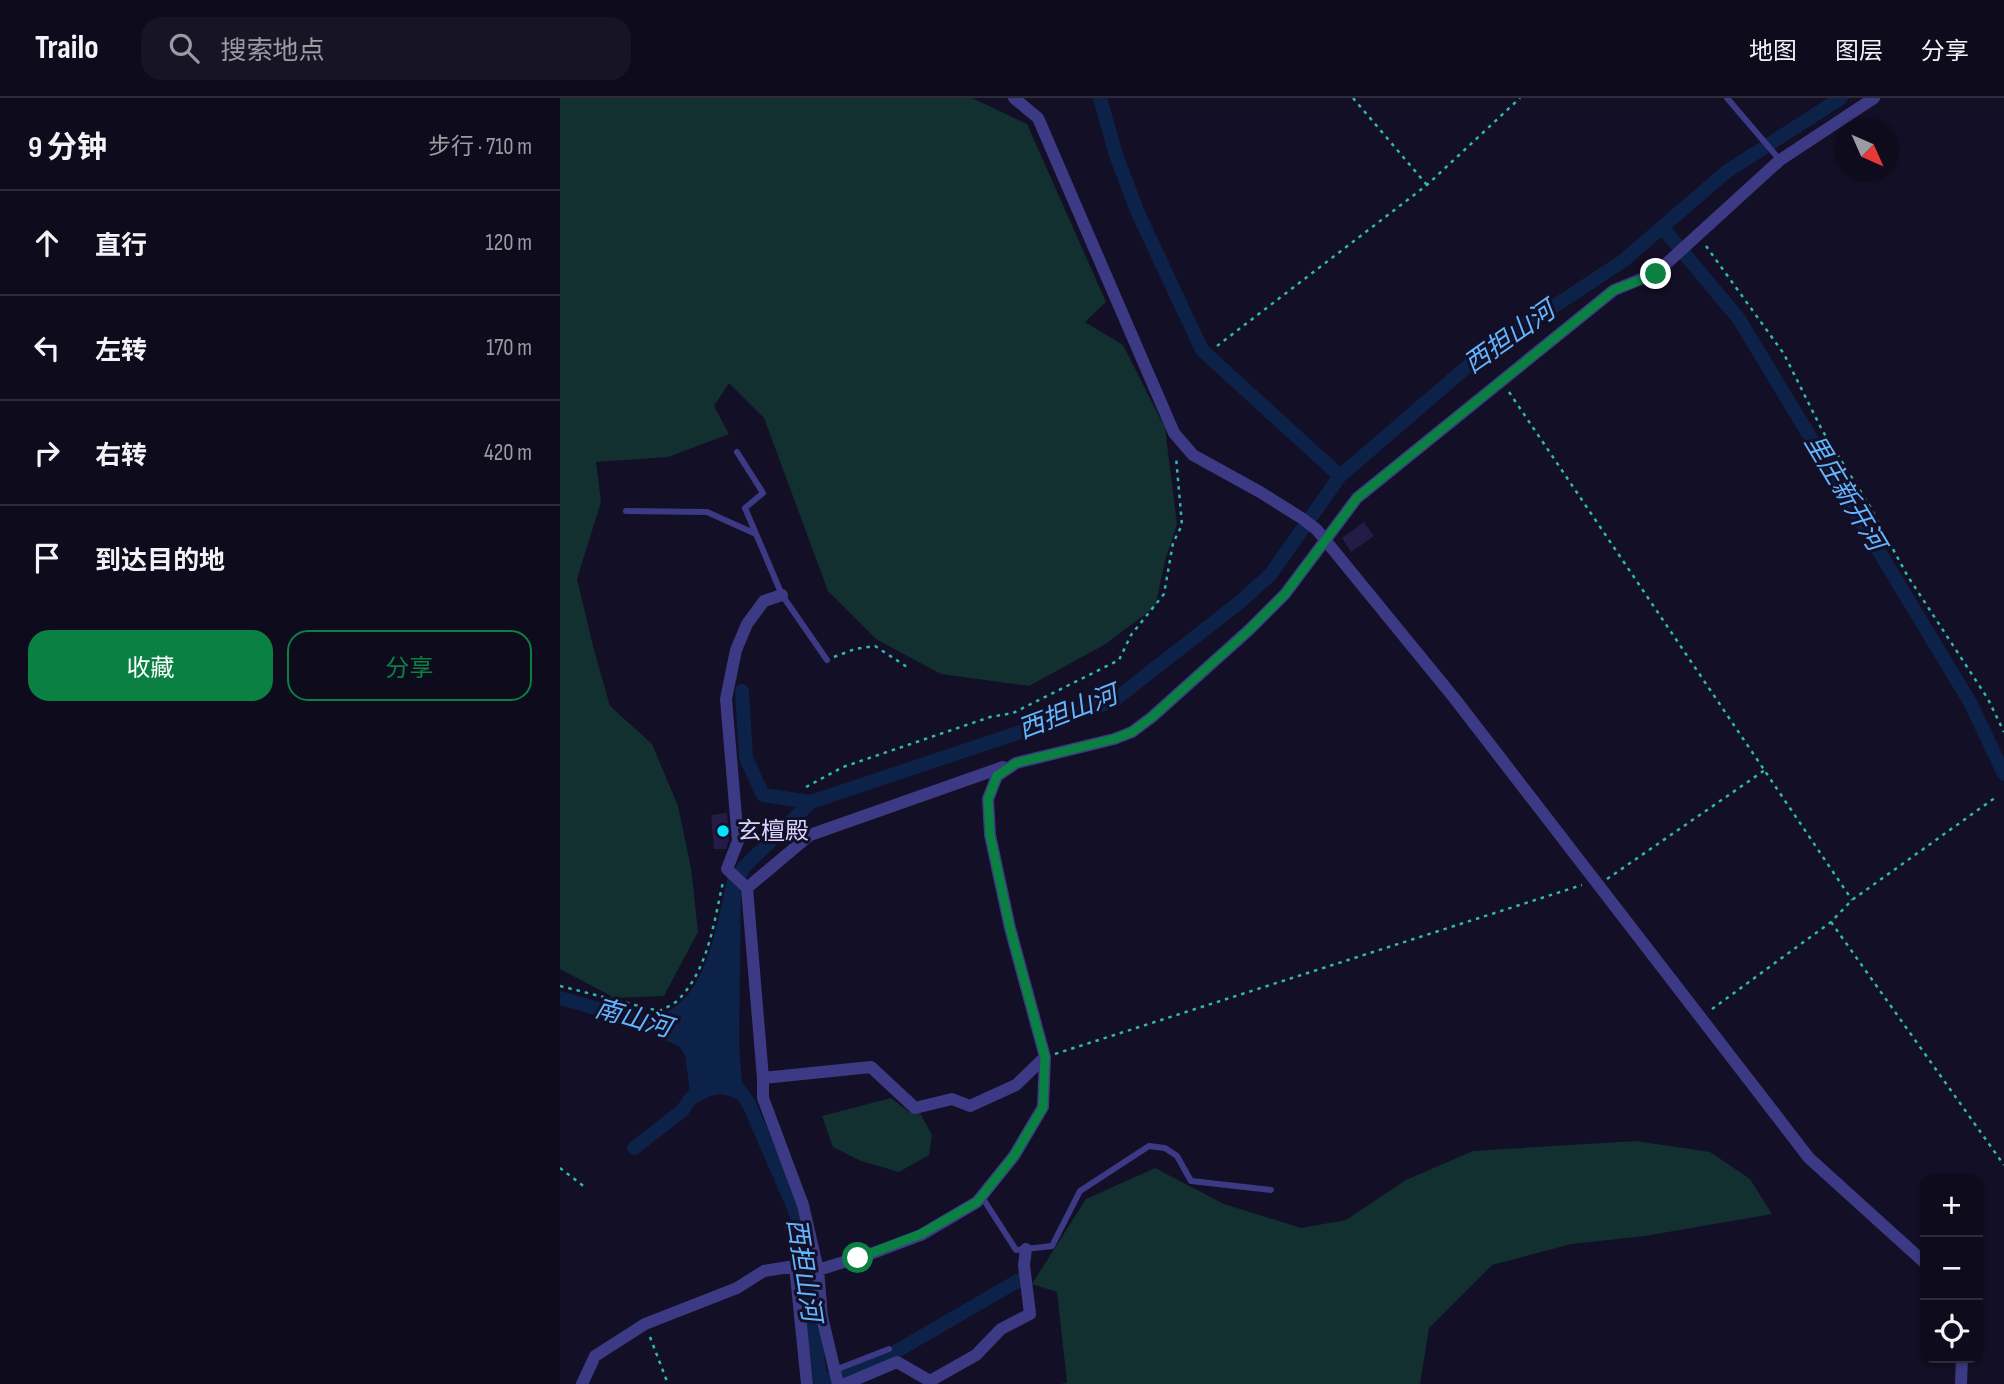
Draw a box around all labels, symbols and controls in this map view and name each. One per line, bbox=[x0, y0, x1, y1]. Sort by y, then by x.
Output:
search box bbox=[141, 17, 631, 80]
text: Trailo bbox=[35, 28, 99, 68]
icon: search bbox=[165, 29, 203, 67]
text: 搜索地点 bbox=[221, 36, 325, 67]
text: 地图 bbox=[1749, 37, 1797, 66]
text: 图层 bbox=[1835, 37, 1883, 66]
text: 分享 bbox=[1921, 37, 1969, 66]
north arrow bbox=[1836, 119, 1899, 182]
text: 9 分钟 bbox=[28, 130, 107, 166]
text: 步行 · 710 m bbox=[428, 133, 532, 161]
icon: ahead bbox=[28, 224, 66, 262]
text: 120 m bbox=[486, 229, 532, 257]
text: 直行 bbox=[95, 231, 147, 262]
route end bbox=[1640, 258, 1671, 289]
water label: 西担山河 bbox=[1459, 293, 1566, 381]
icon: left bbox=[28, 329, 66, 367]
text: 170 m bbox=[486, 334, 532, 362]
text: 左转 bbox=[95, 336, 147, 367]
water label: 里庄新开河 bbox=[1797, 429, 1893, 561]
icon: right bbox=[28, 434, 66, 472]
text: 420 m bbox=[484, 439, 532, 467]
text: 右转 bbox=[95, 441, 147, 472]
icon: arrive bbox=[28, 539, 66, 577]
text: 到达目的地 bbox=[95, 546, 225, 577]
button: 收藏 bbox=[28, 630, 273, 701]
button: 分享 bbox=[287, 630, 532, 701]
water label: 西担山河 bbox=[1014, 678, 1127, 746]
place label: 玄檀殿 bbox=[737, 817, 809, 846]
marker: 玄檀殿 bbox=[715, 823, 731, 839]
water label: 南山河 bbox=[591, 993, 680, 1046]
map controls bbox=[1920, 1174, 1983, 1363]
button: + bbox=[1920, 1174, 1983, 1237]
water label: 西担山河 bbox=[780, 1216, 827, 1329]
button: − bbox=[1920, 1237, 1983, 1300]
route start bbox=[842, 1242, 873, 1273]
button: locate bbox=[1920, 1300, 1983, 1363]

